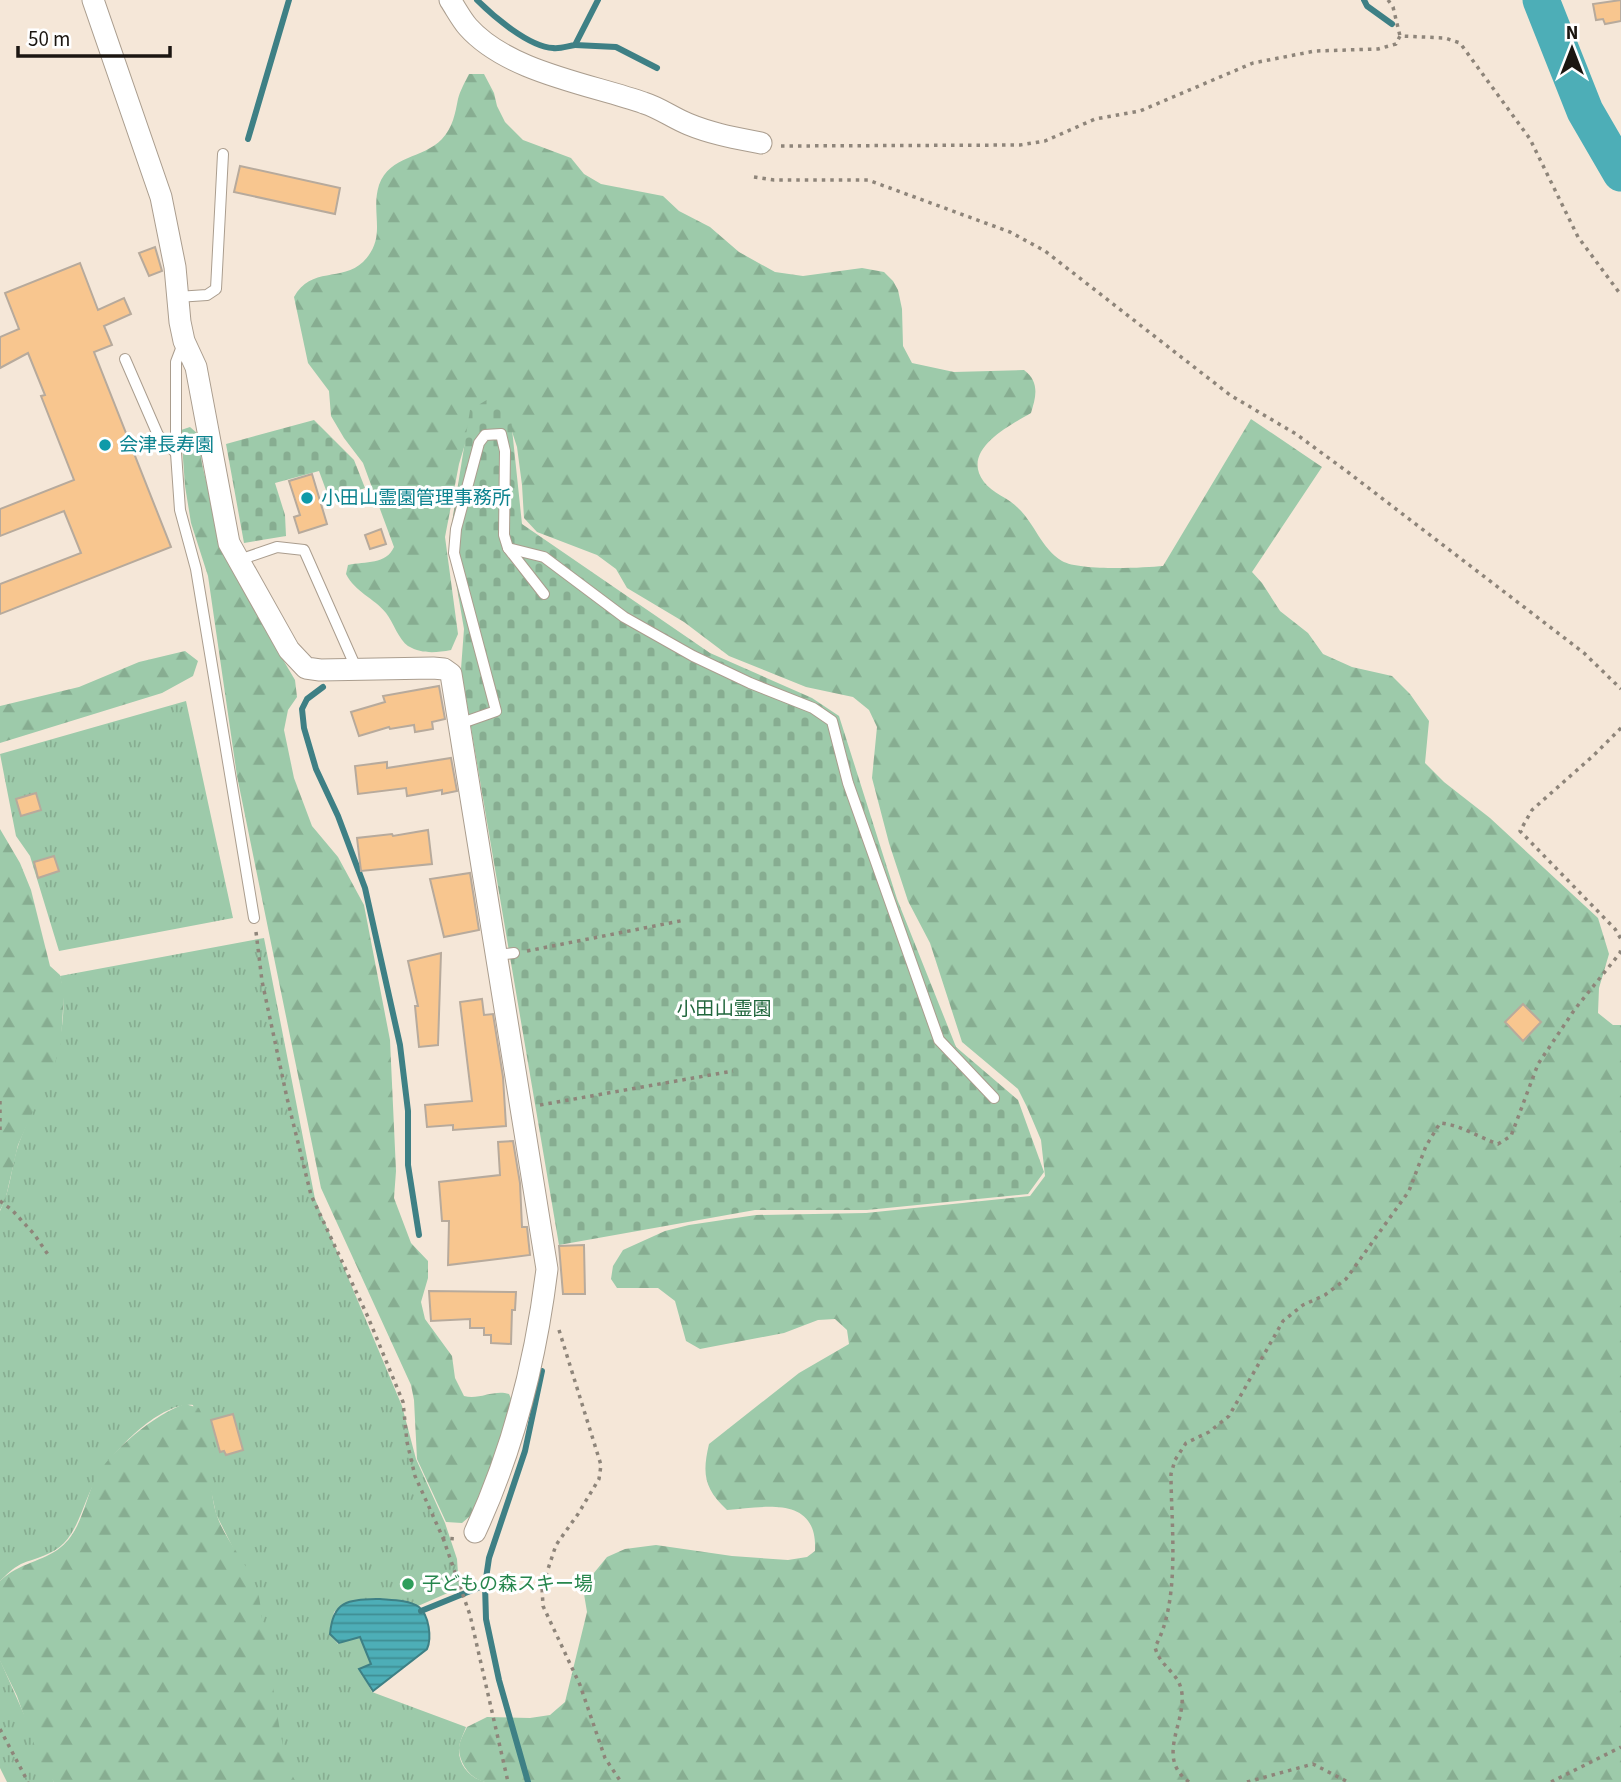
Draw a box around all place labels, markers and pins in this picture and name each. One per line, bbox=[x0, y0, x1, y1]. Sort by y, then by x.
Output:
place label: 会津長寿園 bbox=[119, 432, 214, 459]
marker: 会津長寿園 bbox=[97, 437, 113, 453]
place label: 小田山霊園管理事務所 bbox=[321, 485, 511, 512]
marker: 小田山霊園管理事務所 bbox=[299, 490, 315, 506]
place label: 子どもの森スキー場 bbox=[422, 1571, 593, 1598]
marker: 子どもの森スキー場 bbox=[400, 1576, 416, 1592]

